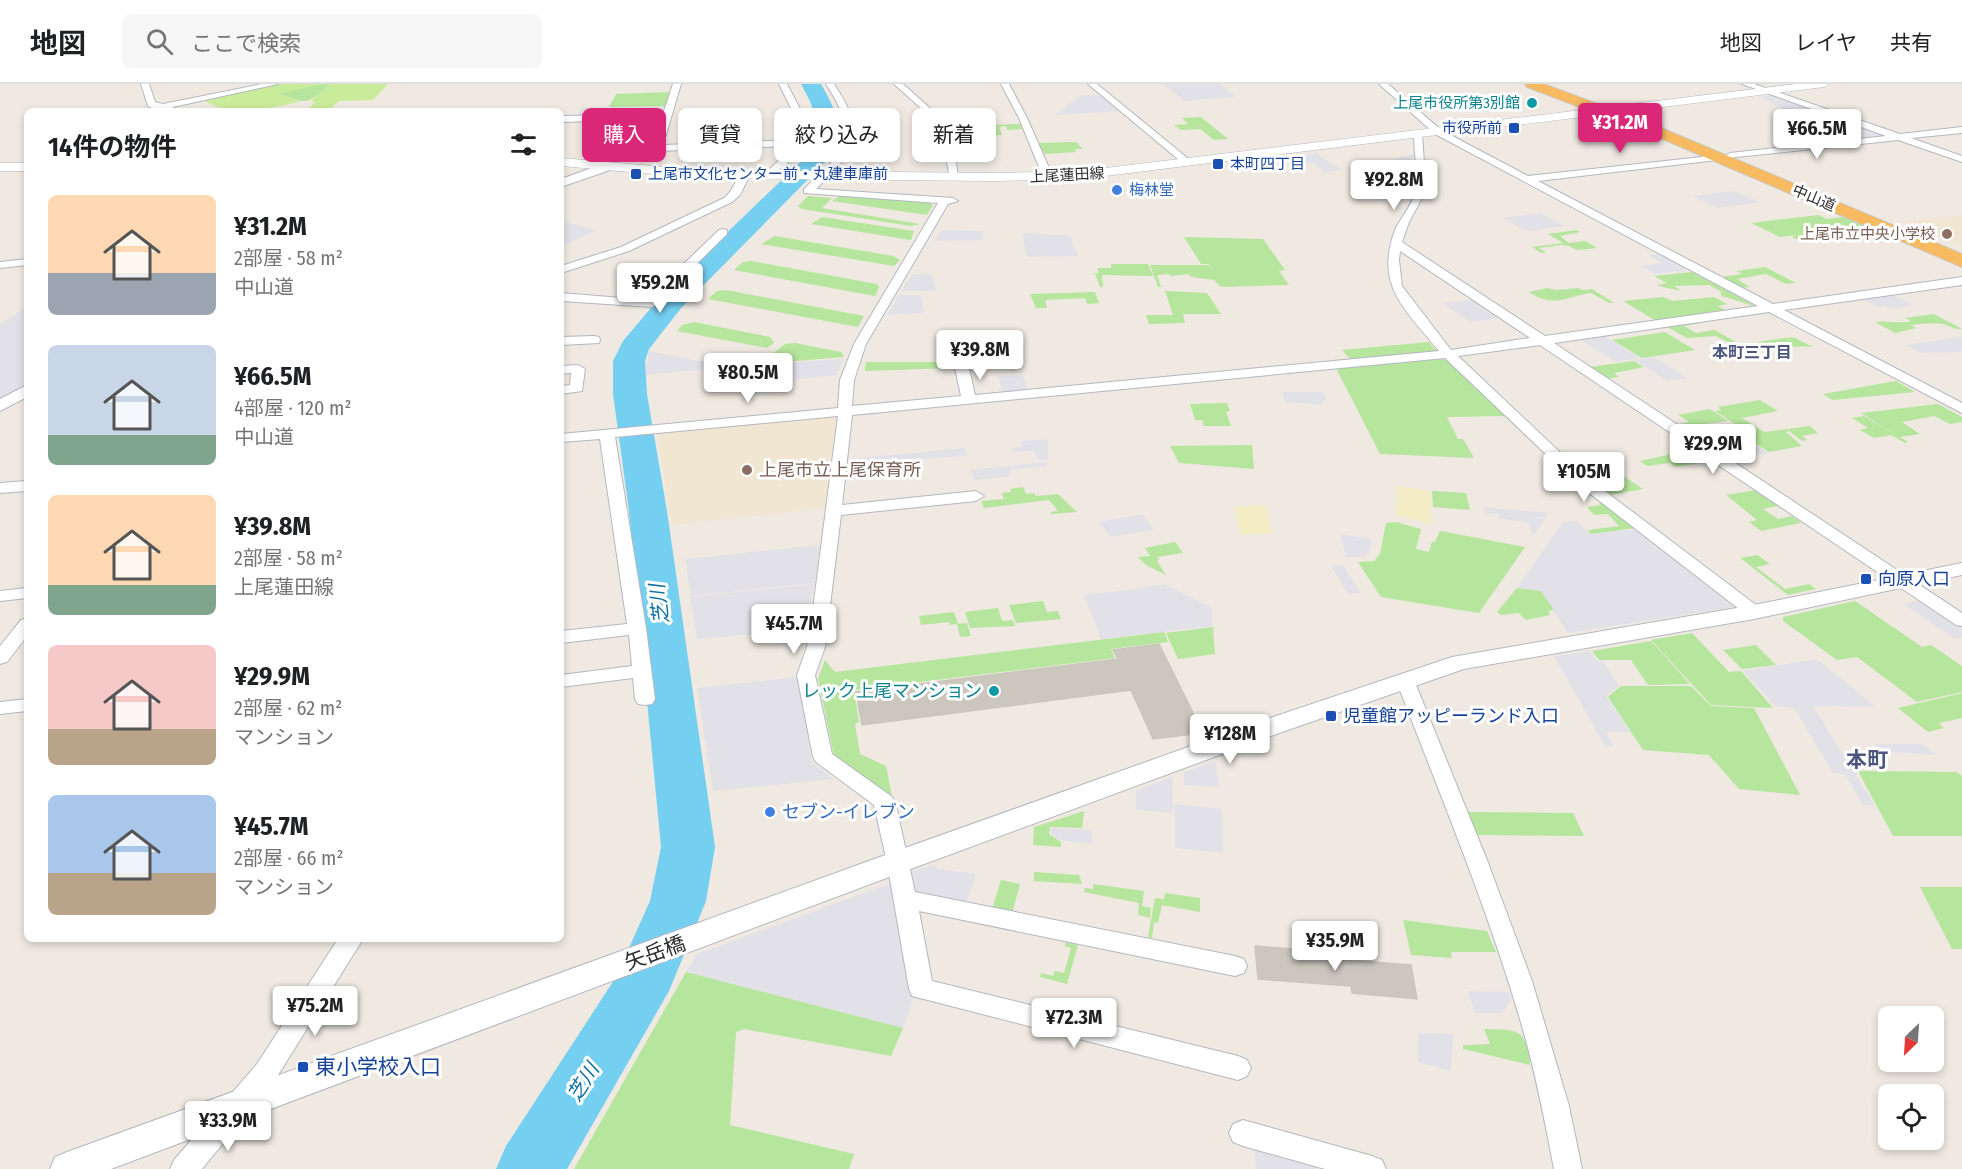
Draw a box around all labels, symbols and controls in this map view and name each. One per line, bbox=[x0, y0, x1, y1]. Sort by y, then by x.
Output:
search box bbox=[122, 14, 542, 68]
icon: search bbox=[143, 25, 176, 58]
text: 地図 bbox=[30, 27, 86, 60]
text: ここで検索 bbox=[191, 30, 301, 57]
text: 地図 bbox=[1720, 30, 1762, 56]
text: レイヤ bbox=[1795, 30, 1857, 56]
text: 共有 bbox=[1890, 30, 1932, 56]
place label: 上尾市役所第3別館 bbox=[1393, 94, 1520, 112]
marker: 上尾市役所第3別館 bbox=[1525, 96, 1539, 110]
pin: ¥31.2M bbox=[1571, 103, 1669, 154]
chip: 購入 bbox=[582, 108, 666, 162]
chip: 賃貸 bbox=[678, 108, 762, 162]
chip: 絞り込み bbox=[774, 108, 900, 162]
chip: 新着 bbox=[912, 108, 996, 162]
pin: ¥66.5M bbox=[1768, 109, 1866, 160]
text: ¥31.2M bbox=[1592, 110, 1648, 134]
text: ¥66.5M bbox=[1787, 116, 1847, 140]
place label: 市役所前 bbox=[1442, 119, 1502, 137]
marker: 市役所前 bbox=[1507, 121, 1521, 135]
icon: filters bbox=[507, 128, 540, 161]
text: 14件の物件 bbox=[48, 132, 176, 163]
place label: 本町四丁目 bbox=[1230, 155, 1305, 173]
marker: 本町四丁目 bbox=[1211, 157, 1225, 171]
pin: ¥92.8M bbox=[1345, 160, 1443, 211]
street label: 上尾蓮田線 bbox=[1029, 164, 1105, 186]
place label: 上尾市文化センター前・丸建車庫前 bbox=[648, 165, 888, 183]
marker: 上尾市文化センター前・丸建車庫前 bbox=[629, 167, 643, 181]
text: ¥92.8M bbox=[1365, 167, 1423, 191]
place label: 梅林堂 bbox=[1129, 181, 1174, 199]
street label: 中山道 bbox=[1790, 181, 1838, 215]
marker: 梅林堂 bbox=[1110, 183, 1124, 197]
text: ¥31.2M bbox=[234, 211, 307, 242]
icon: home bbox=[96, 219, 168, 291]
place label: 上尾市立中央小学校 bbox=[1800, 225, 1935, 243]
marker: 上尾市立中央小学校 bbox=[1940, 227, 1954, 241]
text: 2部屋 · 58 m² bbox=[234, 246, 343, 270]
pin: ¥59.2M bbox=[611, 263, 709, 314]
text: ¥59.2M bbox=[631, 270, 689, 294]
text: 中山道 bbox=[234, 275, 294, 299]
pin: ¥39.8M bbox=[931, 330, 1029, 381]
text: ¥39.8M bbox=[950, 337, 1010, 361]
district label: 本町三丁目 bbox=[1712, 343, 1792, 362]
pin: ¥80.5M bbox=[699, 353, 797, 404]
text: ¥80.5M bbox=[718, 360, 778, 384]
text: ¥66.5M bbox=[234, 361, 312, 392]
icon: home bbox=[96, 369, 168, 441]
text: 4部屋 · 120 m² bbox=[234, 396, 352, 420]
pin: ¥29.9M bbox=[1664, 424, 1762, 475]
text: 中山道 bbox=[234, 425, 294, 449]
text: ¥29.9M bbox=[1684, 431, 1742, 455]
pin: ¥105M bbox=[1542, 452, 1626, 503]
place label: 上尾市立上尾保育所 bbox=[759, 459, 921, 481]
text: ¥105M bbox=[1557, 459, 1611, 483]
marker: 上尾市立上尾保育所 bbox=[740, 463, 754, 477]
text: ¥39.8M bbox=[234, 511, 311, 542]
icon: home bbox=[96, 519, 168, 591]
text: 2部屋 · 58 m² bbox=[234, 546, 343, 570]
place label: 向原入口 bbox=[1878, 568, 1950, 590]
marker: 向原入口 bbox=[1859, 572, 1873, 586]
text: 上尾蓮田線 bbox=[234, 575, 334, 599]
water label: 芝川 bbox=[644, 581, 673, 625]
pin: ¥45.7M bbox=[745, 604, 843, 655]
text: ¥45.7M bbox=[765, 611, 823, 635]
text: ¥29.9M bbox=[234, 661, 310, 692]
icon: home bbox=[96, 669, 168, 741]
place label: レック上尾マンション bbox=[802, 680, 982, 702]
marker: レック上尾マンション bbox=[987, 684, 1001, 698]
text: 2部屋 · 62 m² bbox=[234, 696, 342, 720]
place label: 児童館アッピーランド入口 bbox=[1343, 705, 1559, 727]
marker: 児童館アッピーランド入口 bbox=[1324, 709, 1338, 723]
pin: ¥128M bbox=[1188, 714, 1272, 765]
text: ¥128M bbox=[1204, 721, 1256, 745]
text: マンション bbox=[234, 725, 334, 749]
district label: 本町 bbox=[1846, 747, 1888, 773]
place label: セブン-イレブン bbox=[782, 801, 915, 823]
marker: セブン-イレブン bbox=[763, 805, 777, 819]
text: ¥45.7M bbox=[234, 811, 309, 842]
icon: home bbox=[96, 819, 168, 891]
text: 2部屋 · 66 m² bbox=[234, 846, 344, 870]
text: マンション bbox=[234, 875, 334, 899]
pin: ¥35.9M bbox=[1286, 921, 1384, 972]
text: ¥35.9M bbox=[1306, 928, 1364, 952]
street label: 矢岳橋 bbox=[621, 930, 689, 976]
pin: ¥75.2M bbox=[266, 986, 364, 1037]
text: ¥75.2M bbox=[287, 993, 343, 1017]
pin: ¥72.3M bbox=[1025, 998, 1123, 1049]
text: ¥72.3M bbox=[1046, 1005, 1102, 1029]
north arrow bbox=[1878, 1006, 1944, 1072]
map controls bbox=[1878, 1006, 1944, 1150]
place label: 東小学校入口 bbox=[315, 1054, 441, 1080]
water label: 芝川 bbox=[562, 1057, 605, 1105]
marker: 東小学校入口 bbox=[296, 1060, 310, 1074]
button: locate bbox=[1878, 1084, 1944, 1150]
pin: ¥33.9M bbox=[179, 1101, 277, 1152]
text: ¥33.9M bbox=[199, 1108, 257, 1132]

